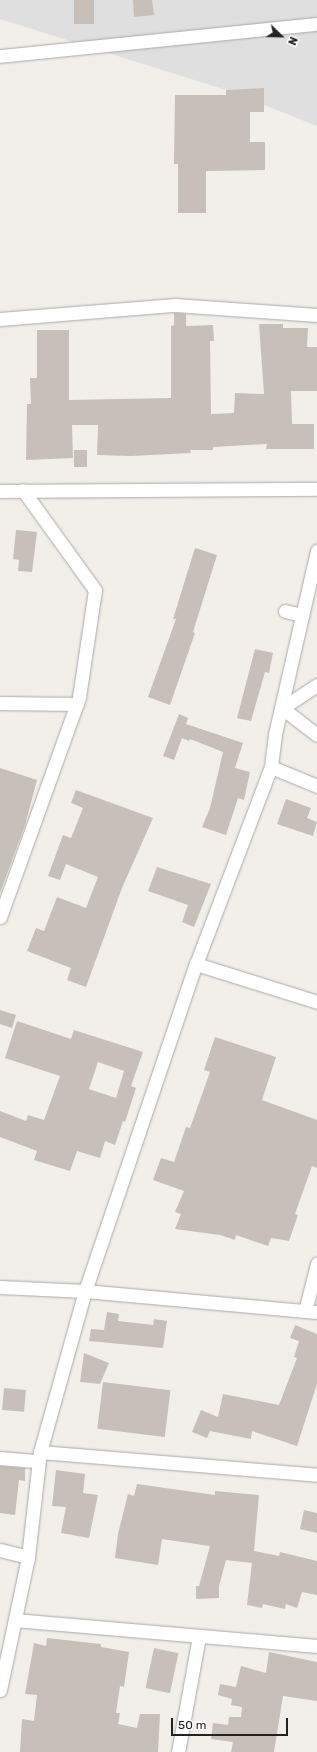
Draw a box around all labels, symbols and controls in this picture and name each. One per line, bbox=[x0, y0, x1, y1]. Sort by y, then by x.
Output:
north arrow bbox=[261, 16, 301, 56]
text: N bbox=[285, 35, 300, 47]
scale bar bbox=[173, 1710, 290, 1736]
text: 50 m bbox=[178, 1718, 206, 1732]

